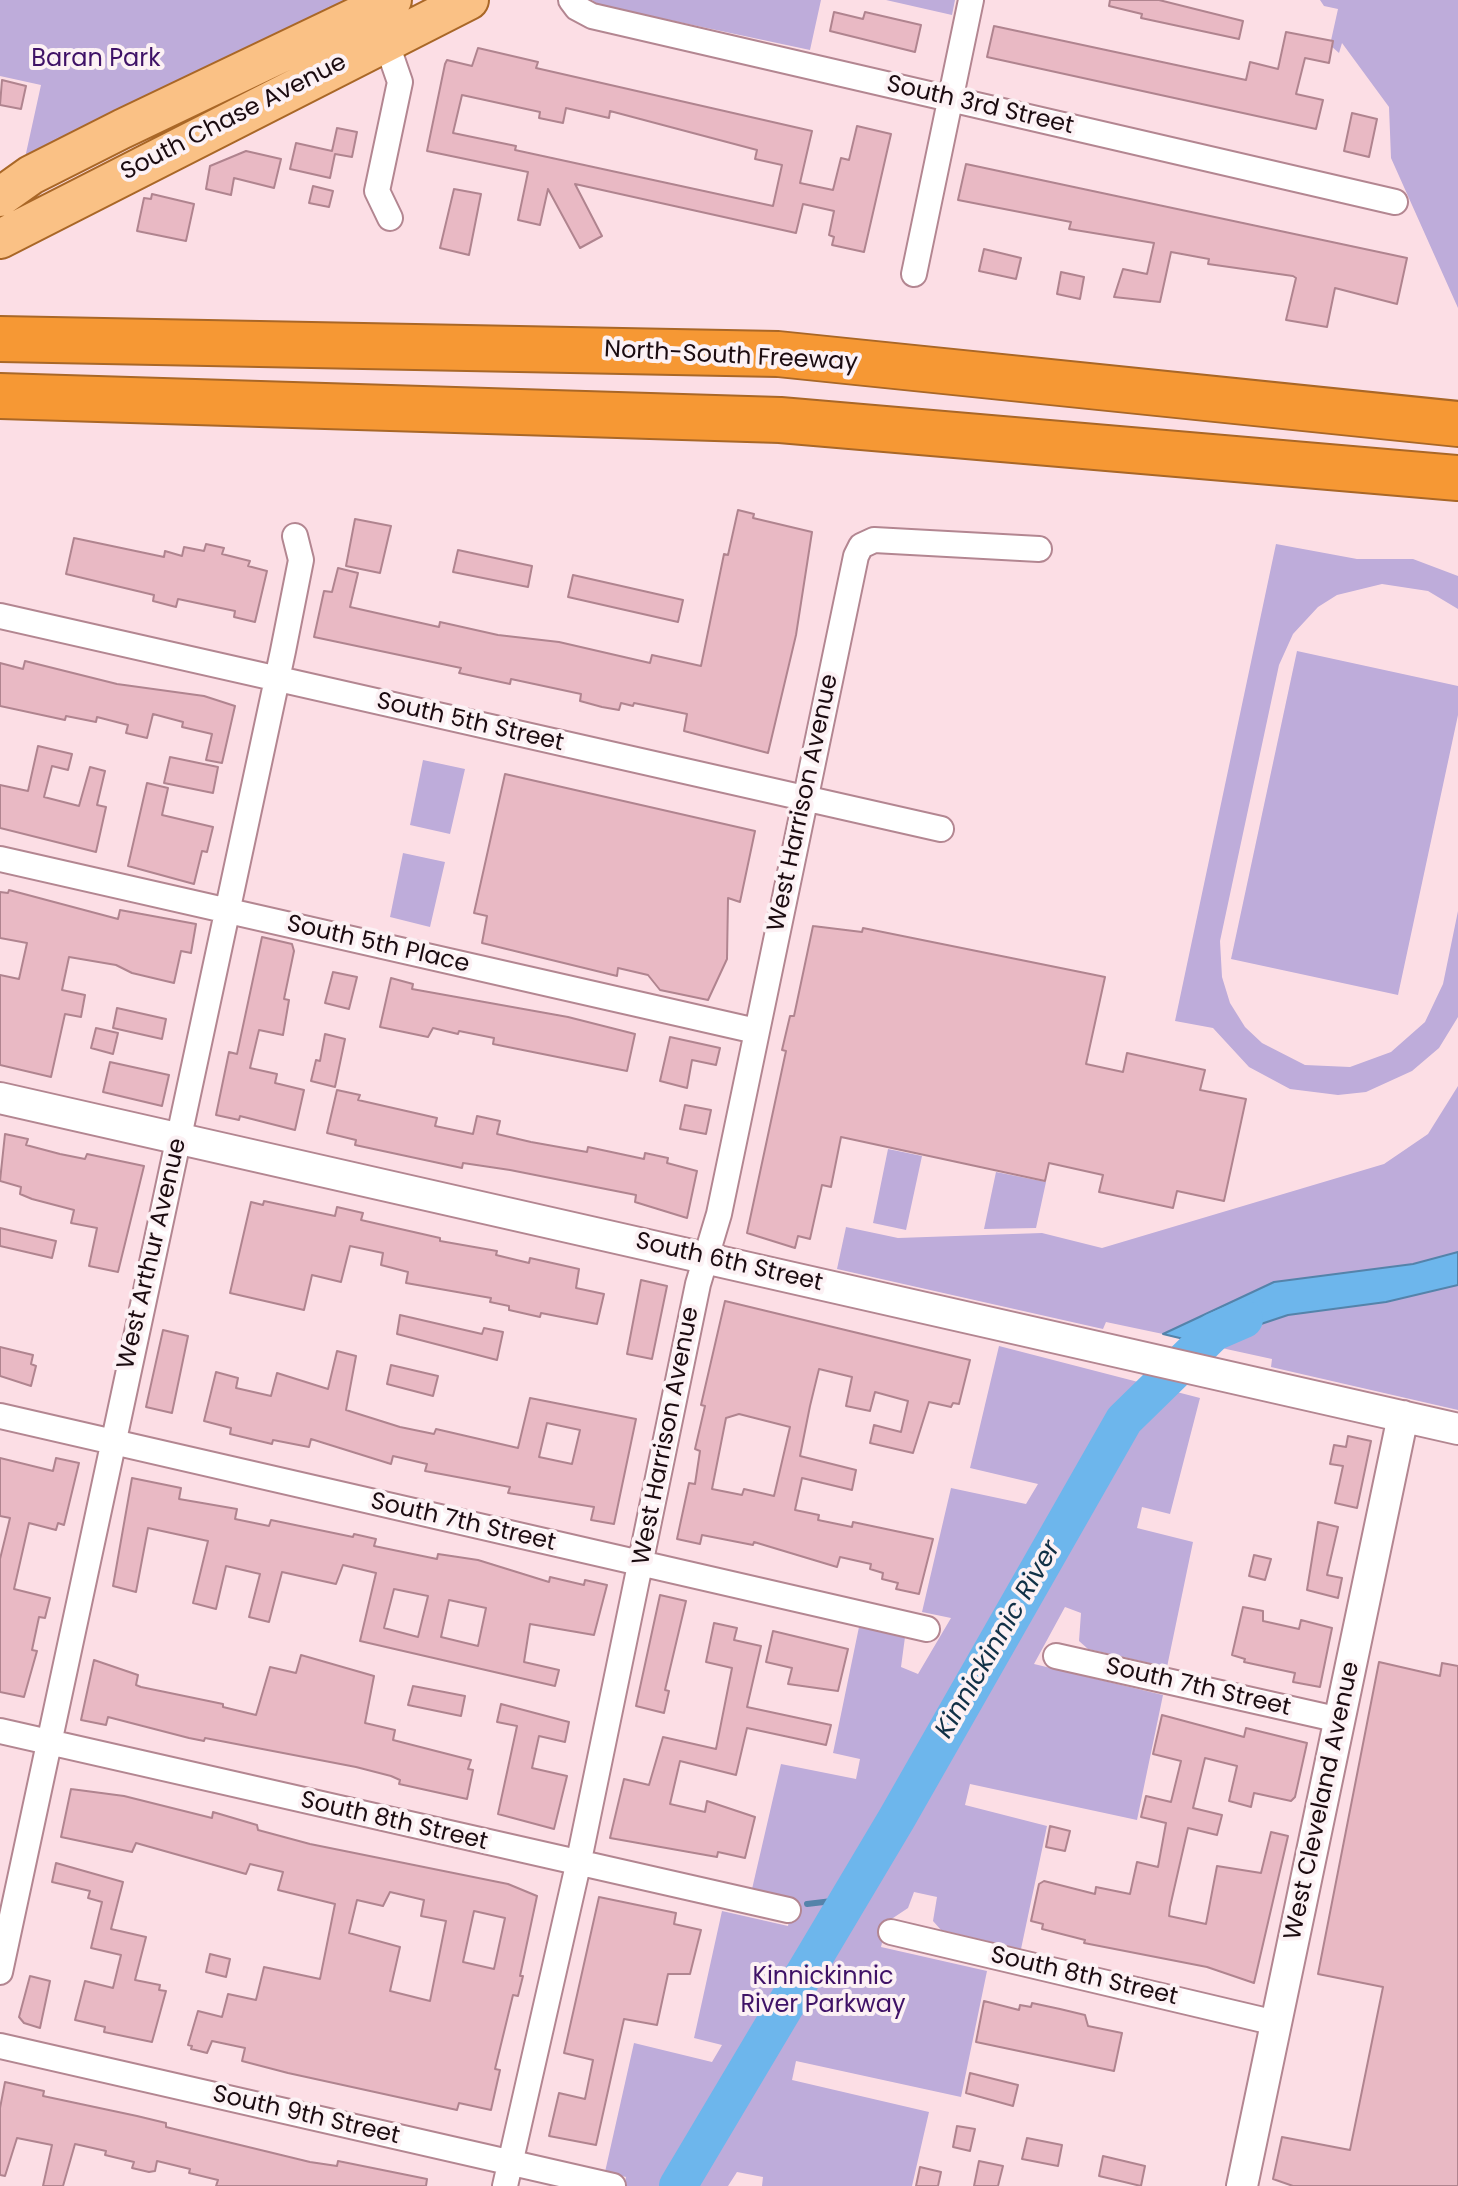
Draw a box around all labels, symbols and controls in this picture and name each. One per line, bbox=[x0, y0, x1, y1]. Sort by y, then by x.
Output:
park label: Baran Park bbox=[31, 46, 161, 74]
street label: South Chase Avenue bbox=[116, 49, 352, 187]
street label: South 3rd Street bbox=[884, 70, 1076, 142]
street label: North-South Freeway bbox=[603, 336, 859, 378]
street label: West Harrison Avenue bbox=[763, 672, 845, 934]
street label: South 5th Street bbox=[374, 687, 566, 759]
street label: South 5th Place bbox=[284, 910, 472, 980]
street label: West Arthur Avenue bbox=[112, 1136, 194, 1372]
street label: South 6th Street bbox=[633, 1227, 825, 1299]
street label: West Harrison Avenue bbox=[628, 1304, 706, 1568]
street label: South 7th Street bbox=[368, 1488, 558, 1558]
water label: Kinnickinnic River bbox=[930, 1536, 1068, 1744]
street label: South 7th Street bbox=[1103, 1653, 1293, 1723]
street label: West Cleveland Avenue bbox=[1279, 1659, 1367, 1943]
street label: South 8th Street bbox=[298, 1786, 490, 1858]
street label: South 8th Street bbox=[988, 1941, 1180, 2013]
park label: Kinnickinnic River Parkway bbox=[740, 1964, 906, 2020]
street label: South 9th Street bbox=[210, 2080, 402, 2152]

